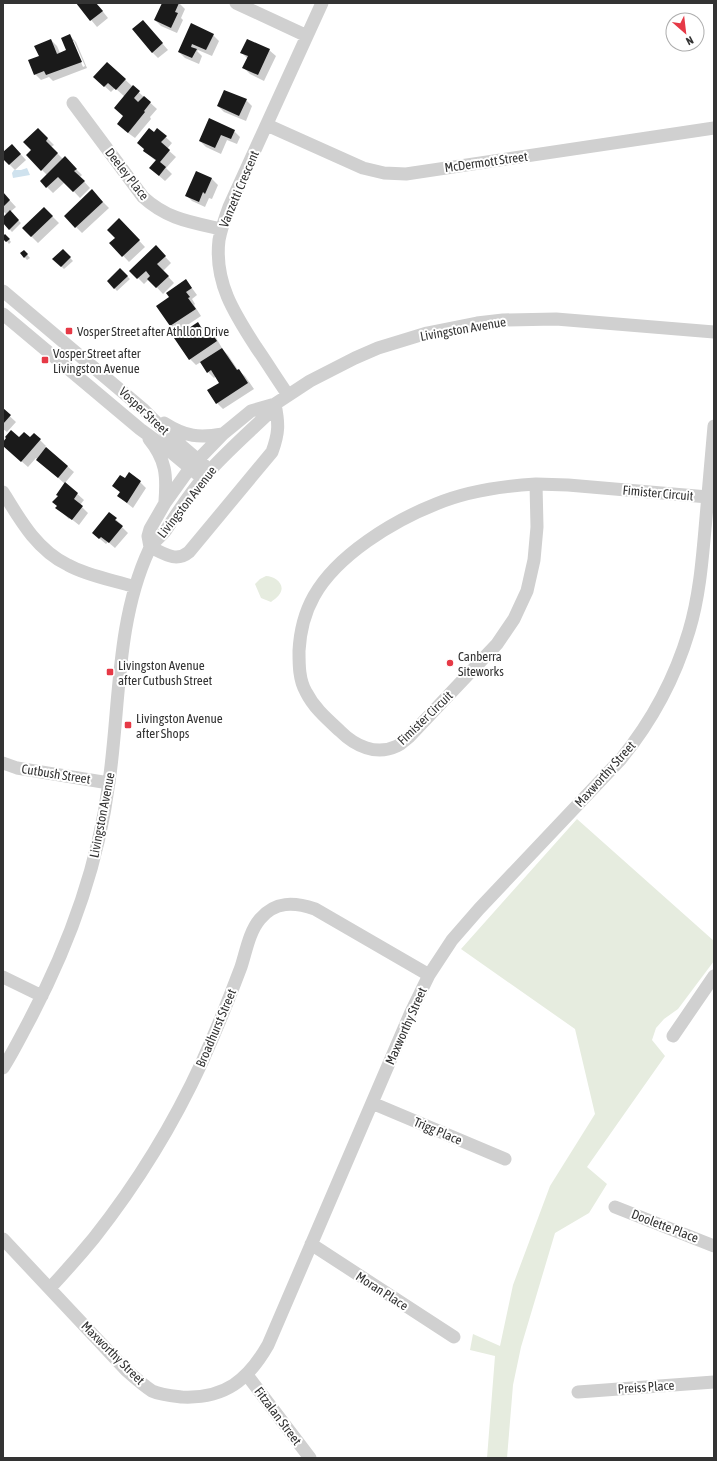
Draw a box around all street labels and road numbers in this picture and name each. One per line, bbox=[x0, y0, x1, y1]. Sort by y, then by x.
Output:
street label: Deeley Place bbox=[102, 145, 152, 203]
street label: Vanzetti Crescent bbox=[216, 148, 262, 230]
street label: McDermott Street bbox=[443, 149, 529, 175]
street label: Livingston Avenue bbox=[419, 314, 507, 344]
street label: Vosper Street bbox=[116, 384, 172, 438]
street label: Livingston Avenue bbox=[154, 463, 220, 541]
street label: Fimister Circuit bbox=[622, 482, 694, 504]
street label: Fimister Circuit bbox=[394, 688, 456, 748]
street label: Maxworthy Street bbox=[572, 738, 639, 810]
street label: Cutbush Street bbox=[20, 761, 92, 787]
street label: Livingston Avenue bbox=[86, 771, 118, 859]
street label: Maxworthy Street bbox=[382, 985, 430, 1067]
street label: Broadhurst Street bbox=[193, 986, 239, 1069]
street label: Trigg Place bbox=[412, 1114, 465, 1148]
street label: Doolette Place bbox=[629, 1206, 701, 1246]
street label: Moran Place bbox=[353, 1269, 411, 1313]
street label: Maxworthy Street bbox=[78, 1318, 148, 1388]
street label: Preiss Place bbox=[617, 1378, 675, 1396]
street label: Fitzalan Street bbox=[251, 1384, 305, 1448]

